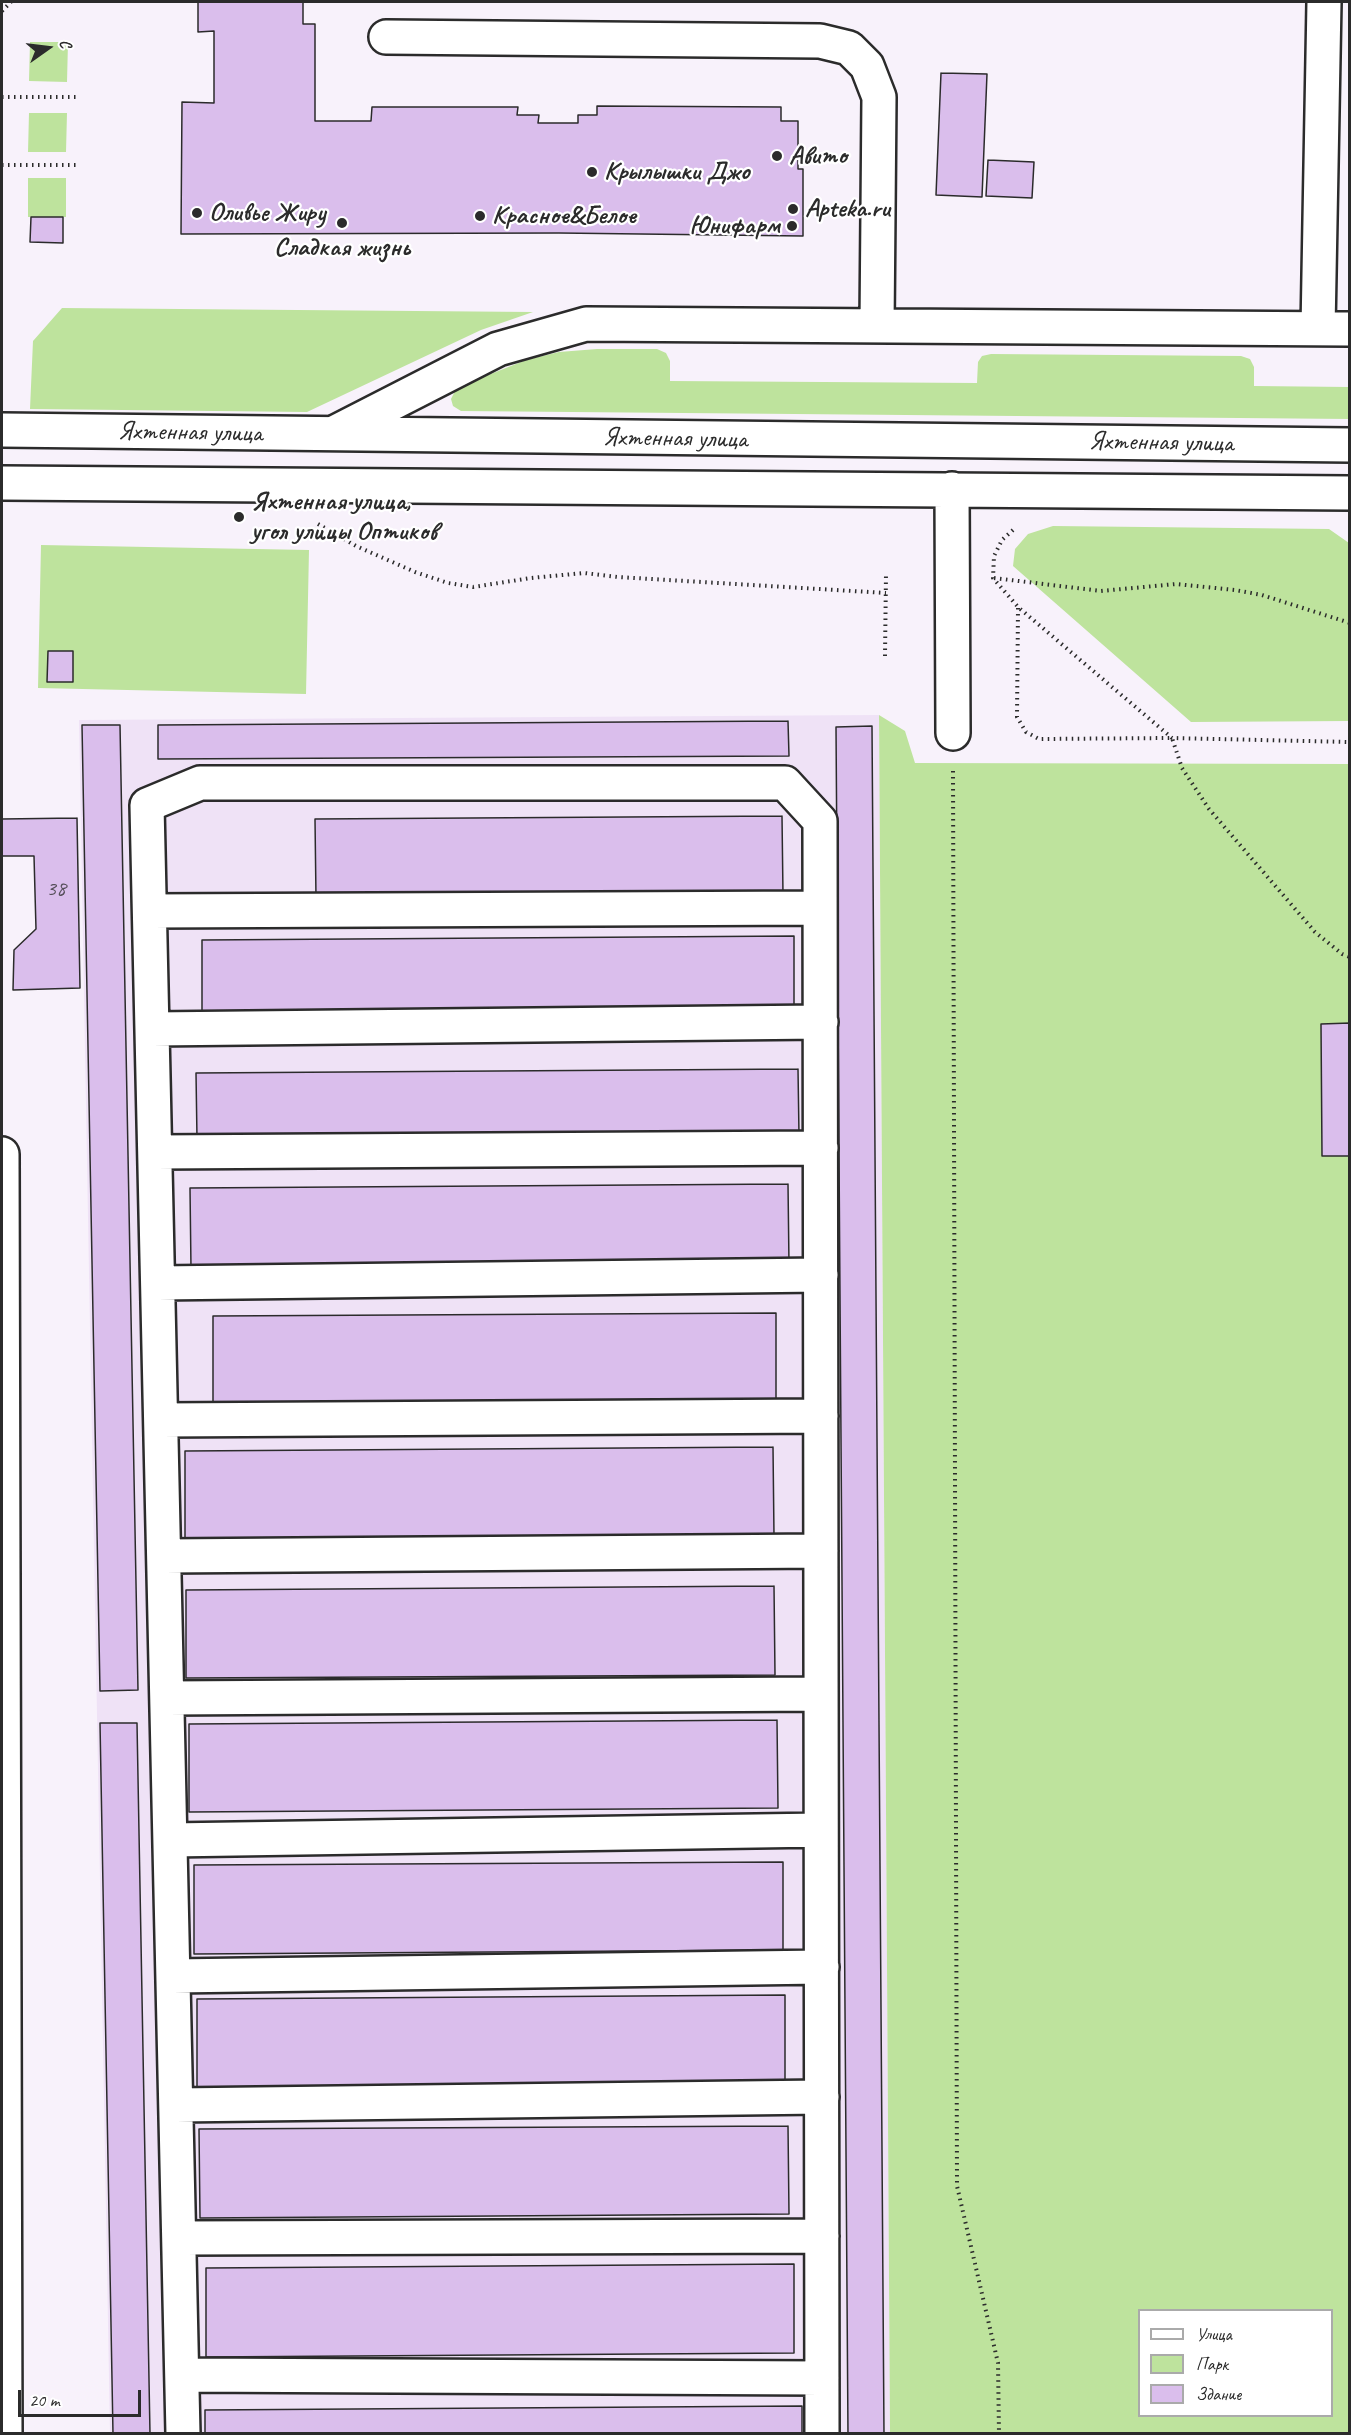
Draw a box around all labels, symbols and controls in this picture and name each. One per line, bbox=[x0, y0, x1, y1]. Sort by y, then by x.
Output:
north arrow bbox=[18, 18, 78, 78]
text: С bbox=[55, 37, 76, 50]
place label: Авито bbox=[789, 140, 847, 172]
marker: Авито bbox=[770, 149, 784, 163]
place label: Крылышки Джо bbox=[604, 156, 749, 188]
marker: Крылышки Джо bbox=[585, 165, 599, 179]
place label: Apteka.ru bbox=[805, 193, 890, 225]
place label: Оливье Жиру bbox=[209, 197, 326, 229]
place label: Красное&Белое bbox=[492, 200, 636, 232]
marker: Apteka.ru bbox=[786, 202, 800, 216]
marker: Оливье Жиру bbox=[190, 206, 204, 220]
marker: Красное&Белое bbox=[473, 209, 487, 223]
place label: Юнифарм bbox=[689, 210, 780, 242]
marker: Сладкая жизнь bbox=[335, 216, 349, 230]
marker: Юнифарм bbox=[785, 219, 799, 233]
place label: Сладкая жизнь bbox=[274, 232, 410, 264]
street label: Яхтенная улица bbox=[117, 416, 263, 450]
street label: Яхтенная улица bbox=[602, 422, 748, 456]
street label: Яхтенная улица bbox=[1088, 426, 1234, 460]
place label: Яхтенная улица, угол улицы Оптиков bbox=[251, 486, 438, 548]
marker: Яхтенная улица, угол улицы Оптиков bbox=[232, 510, 246, 524]
house number: 38 bbox=[46, 876, 66, 902]
legend bbox=[1138, 2309, 1333, 2417]
text: Улица bbox=[1196, 2323, 1232, 2345]
text: Парк bbox=[1196, 2353, 1228, 2375]
scale bar bbox=[21, 2378, 144, 2416]
text: Здание bbox=[1196, 2383, 1241, 2405]
text: 20 m bbox=[29, 2389, 60, 2411]

